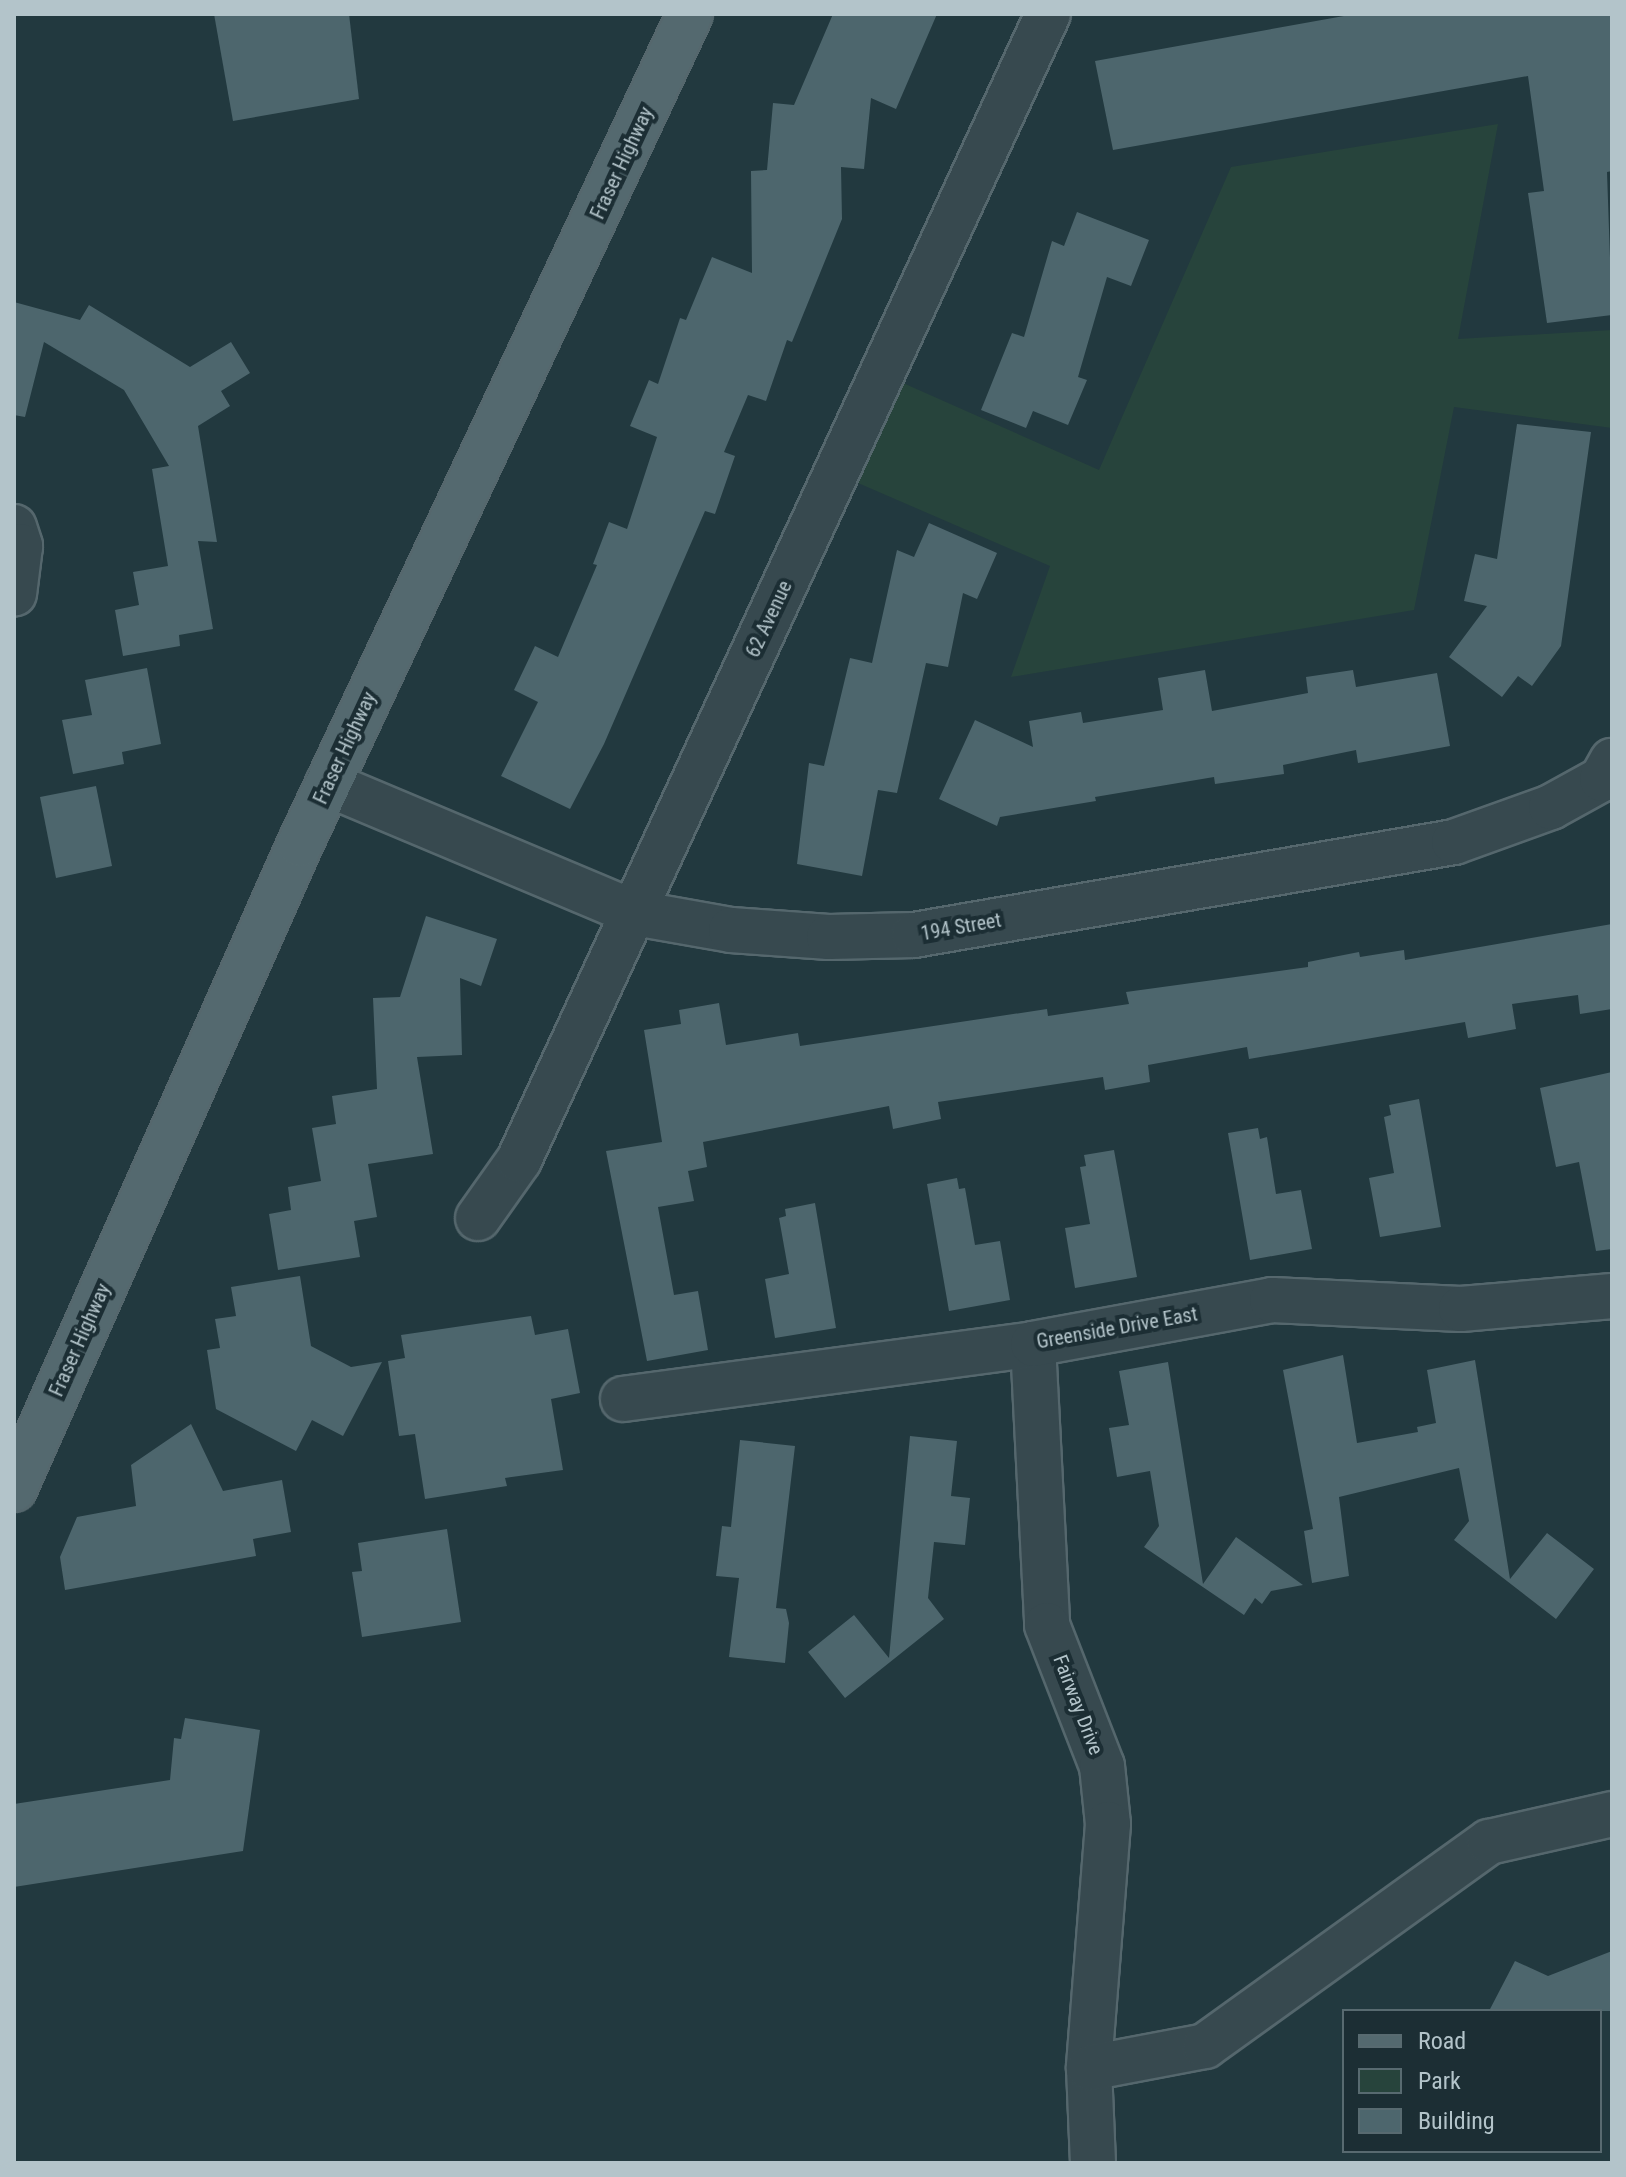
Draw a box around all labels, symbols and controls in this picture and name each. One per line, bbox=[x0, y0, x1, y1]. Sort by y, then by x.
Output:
street label: Fraser Highway bbox=[586, 103, 658, 223]
street label: 62 Avenue bbox=[741, 577, 797, 661]
street label: Fraser Highway bbox=[309, 688, 381, 808]
street label: 194 Street bbox=[919, 908, 1003, 946]
street label: Fraser Highway bbox=[44, 1280, 116, 1400]
street label: Greenside Drive East bbox=[1035, 1302, 1199, 1354]
street label: Fairway Drive bbox=[1048, 1652, 1108, 1758]
legend bbox=[1342, 2009, 1602, 2153]
text: Road bbox=[1418, 2027, 1466, 2055]
text: Park bbox=[1418, 2067, 1461, 2095]
text: Building bbox=[1418, 2107, 1495, 2135]

